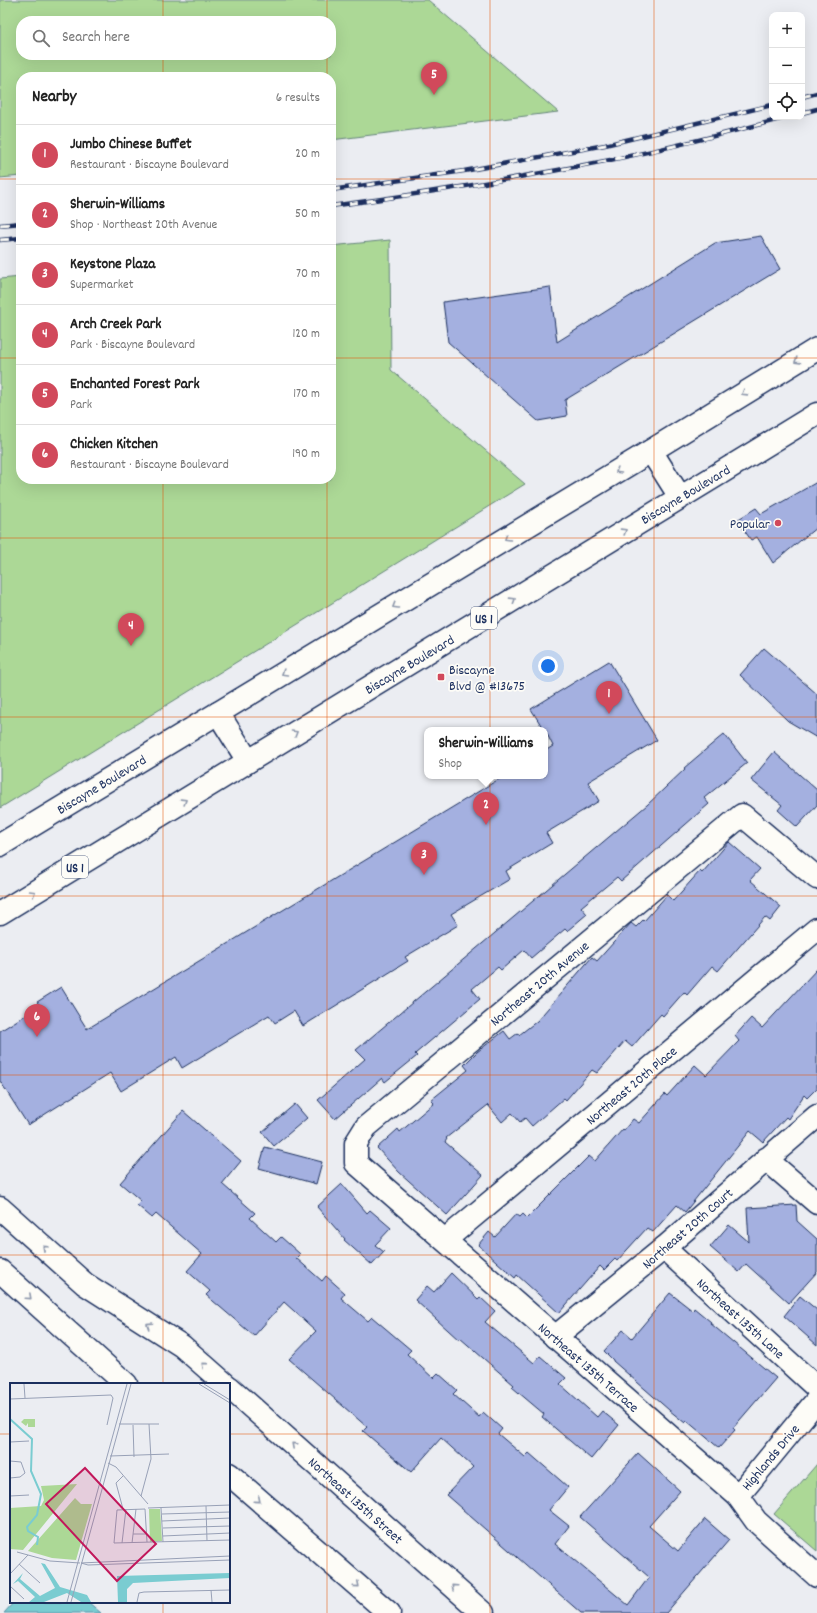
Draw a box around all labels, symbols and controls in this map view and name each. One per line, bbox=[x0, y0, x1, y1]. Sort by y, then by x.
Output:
map controls bbox=[769, 12, 805, 120]
button: + bbox=[769, 12, 805, 48]
search box bbox=[16, 16, 336, 60]
icon: search bbox=[30, 27, 52, 49]
text: Search here bbox=[62, 27, 130, 49]
button: − bbox=[769, 48, 805, 84]
pin: 5 bbox=[421, 62, 447, 95]
button: locate bbox=[769, 84, 805, 120]
text: Nearby bbox=[32, 86, 76, 110]
text: 6 results bbox=[276, 89, 320, 108]
text: Jumbo Chinese Buffet bbox=[70, 134, 192, 156]
text: 1 bbox=[44, 145, 46, 164]
text: 20 m bbox=[295, 145, 320, 164]
text: Restaurant · Biscayne Boulevard bbox=[70, 156, 229, 175]
text: Sherwin-Williams bbox=[70, 194, 165, 216]
text: 2 bbox=[42, 205, 48, 224]
text: 50 m bbox=[295, 205, 320, 224]
text: Shop · Northeast 20th Avenue bbox=[70, 216, 217, 235]
text: Keystone Plaza bbox=[70, 254, 155, 276]
text: 3 bbox=[42, 265, 48, 284]
text: 70 m bbox=[296, 265, 320, 284]
text: Supermarket bbox=[70, 276, 134, 295]
text: Arch Creek Park bbox=[70, 314, 161, 336]
text: 4 bbox=[42, 325, 48, 344]
text: 120 m bbox=[292, 325, 320, 344]
text: Park · Biscayne Boulevard bbox=[70, 336, 195, 355]
one-way arrow bbox=[794, 356, 801, 364]
text: Enchanted Forest Park bbox=[70, 374, 200, 396]
text: 5 bbox=[42, 385, 48, 404]
text: 170 m bbox=[293, 385, 320, 404]
one-way arrow bbox=[741, 389, 748, 396]
text: Park bbox=[70, 396, 92, 415]
text: Chicken Kitchen bbox=[70, 434, 158, 456]
text: 6 bbox=[42, 445, 48, 464]
text: 190 m bbox=[292, 445, 320, 464]
text: Restaurant · Biscayne Boulevard bbox=[70, 456, 229, 475]
street label: Biscayne Boulevard bbox=[637, 461, 735, 530]
one-way arrow bbox=[615, 467, 622, 474]
place label: Popular bbox=[730, 515, 771, 535]
marker: Popular bbox=[773, 518, 783, 528]
one-way arrow bbox=[620, 529, 627, 536]
one-way arrow bbox=[504, 534, 511, 541]
one-way arrow bbox=[509, 597, 516, 605]
one-way arrow bbox=[392, 601, 399, 608]
road number: US 1 bbox=[471, 607, 497, 629]
pin: 4 bbox=[118, 613, 144, 646]
street label: Biscayne Boulevard bbox=[361, 631, 459, 700]
your location bbox=[538, 656, 558, 676]
place label: Biscayne Blvd @ #13675 bbox=[449, 661, 525, 697]
one-way arrow bbox=[281, 668, 288, 676]
marker: Biscayne Blvd @ #13675 bbox=[436, 672, 446, 682]
pin: 1 bbox=[596, 681, 622, 714]
popup bbox=[424, 727, 548, 779]
one-way arrow bbox=[291, 730, 298, 738]
text: Sherwin-Williams bbox=[438, 733, 534, 755]
street label: Biscayne Boulevard bbox=[53, 751, 151, 820]
text: Shop bbox=[438, 755, 462, 774]
pin: 2 bbox=[473, 792, 499, 825]
one-way arrow bbox=[180, 798, 187, 806]
pin: 3 bbox=[411, 842, 437, 875]
road number: US 1 bbox=[62, 856, 88, 878]
one-way arrow bbox=[29, 890, 36, 897]
street label: Northeast 20th Avenue bbox=[486, 937, 594, 1032]
pin: 6 bbox=[24, 1004, 50, 1037]
street label: Northeast 20th Place bbox=[582, 1042, 682, 1131]
street label: Northeast 20th Court bbox=[638, 1184, 738, 1275]
one-way arrow bbox=[42, 1245, 50, 1253]
street label: Northeast 135th Lane bbox=[691, 1274, 788, 1365]
one-way arrow bbox=[24, 1292, 32, 1300]
street label: Northeast 135th Terrace bbox=[533, 1319, 643, 1418]
one-way arrow bbox=[146, 1322, 153, 1330]
one-way arrow bbox=[201, 1362, 209, 1370]
inset map bbox=[10, 1383, 230, 1603]
street label: Highlands Drive bbox=[738, 1421, 805, 1496]
one-way arrow bbox=[291, 1442, 299, 1449]
street label: Northeast 135th Street bbox=[303, 1453, 406, 1550]
one-way arrow bbox=[254, 1495, 261, 1502]
one-way arrow bbox=[352, 1580, 359, 1587]
one-way arrow bbox=[451, 1585, 459, 1592]

